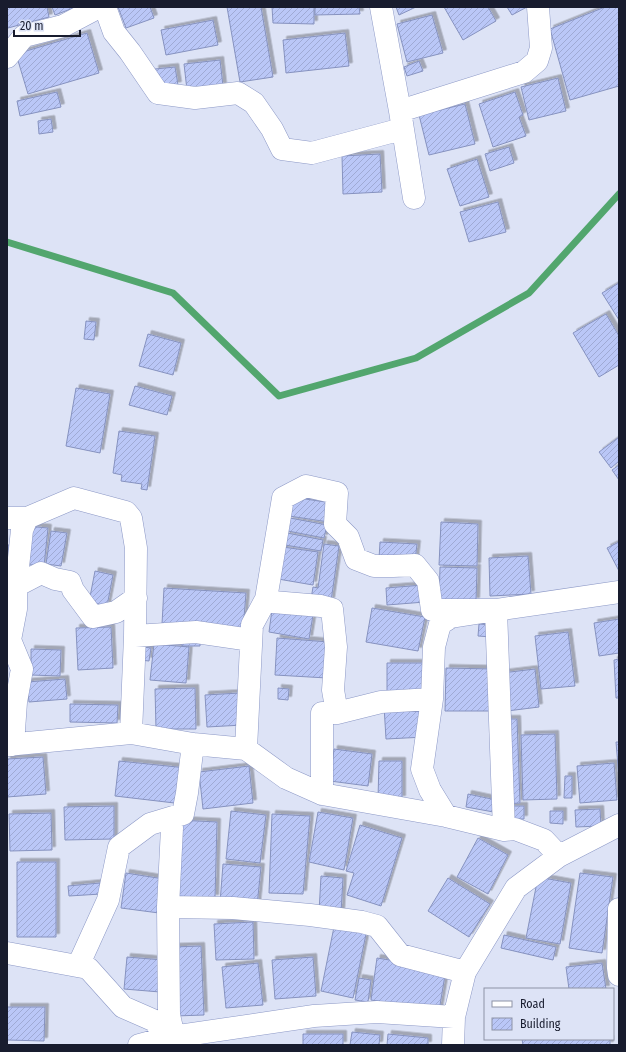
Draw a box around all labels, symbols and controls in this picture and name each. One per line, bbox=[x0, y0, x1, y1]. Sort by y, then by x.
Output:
scale bar bbox=[14, 12, 80, 38]
text: 20 m bbox=[20, 19, 44, 33]
legend bbox=[484, 988, 614, 1040]
text: Road bbox=[520, 997, 545, 1011]
text: Building bbox=[520, 1017, 561, 1031]

